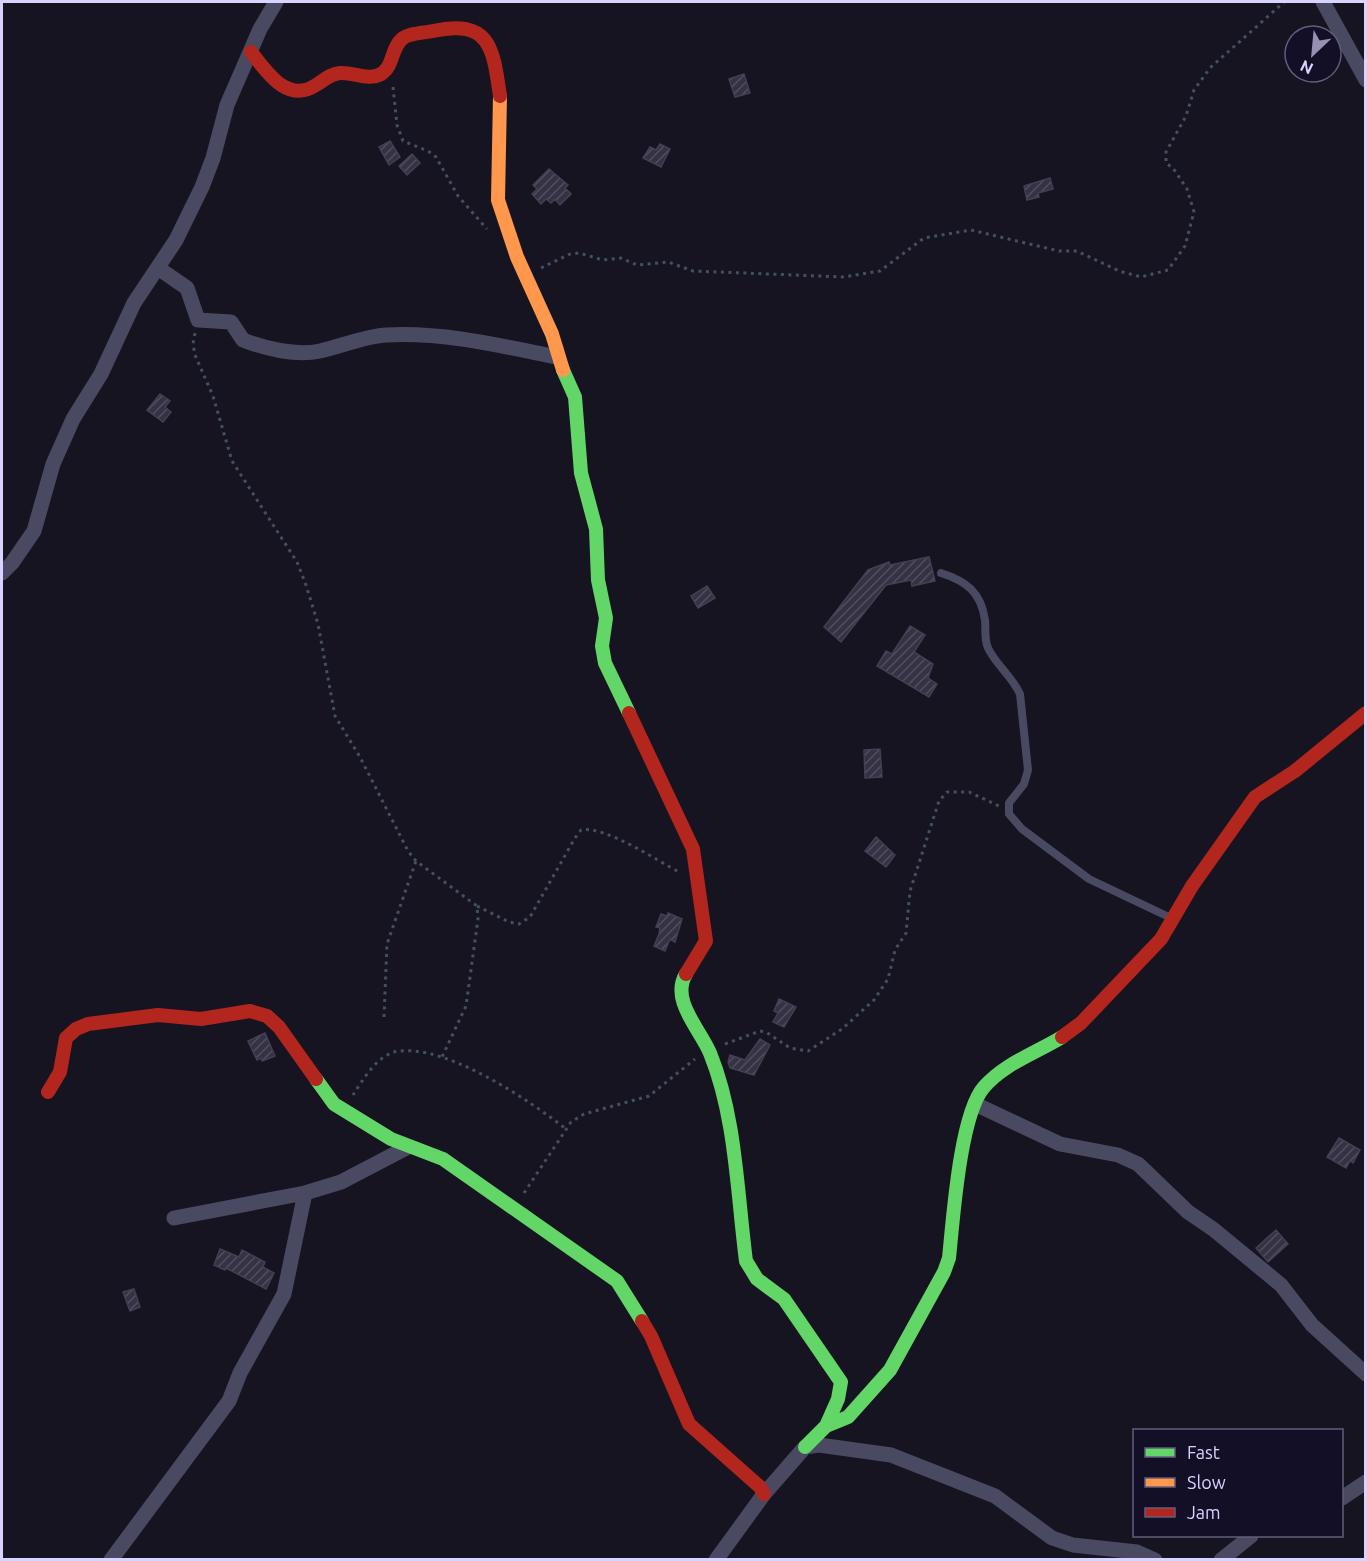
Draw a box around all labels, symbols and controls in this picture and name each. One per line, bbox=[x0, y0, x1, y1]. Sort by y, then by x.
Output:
north arrow bbox=[1283, 24, 1343, 84]
text: N bbox=[1297, 57, 1316, 78]
legend bbox=[1133, 1429, 1343, 1537]
text: Fast bbox=[1187, 1442, 1220, 1462]
text: Slow bbox=[1187, 1472, 1226, 1492]
text: Jam bbox=[1187, 1502, 1221, 1522]

